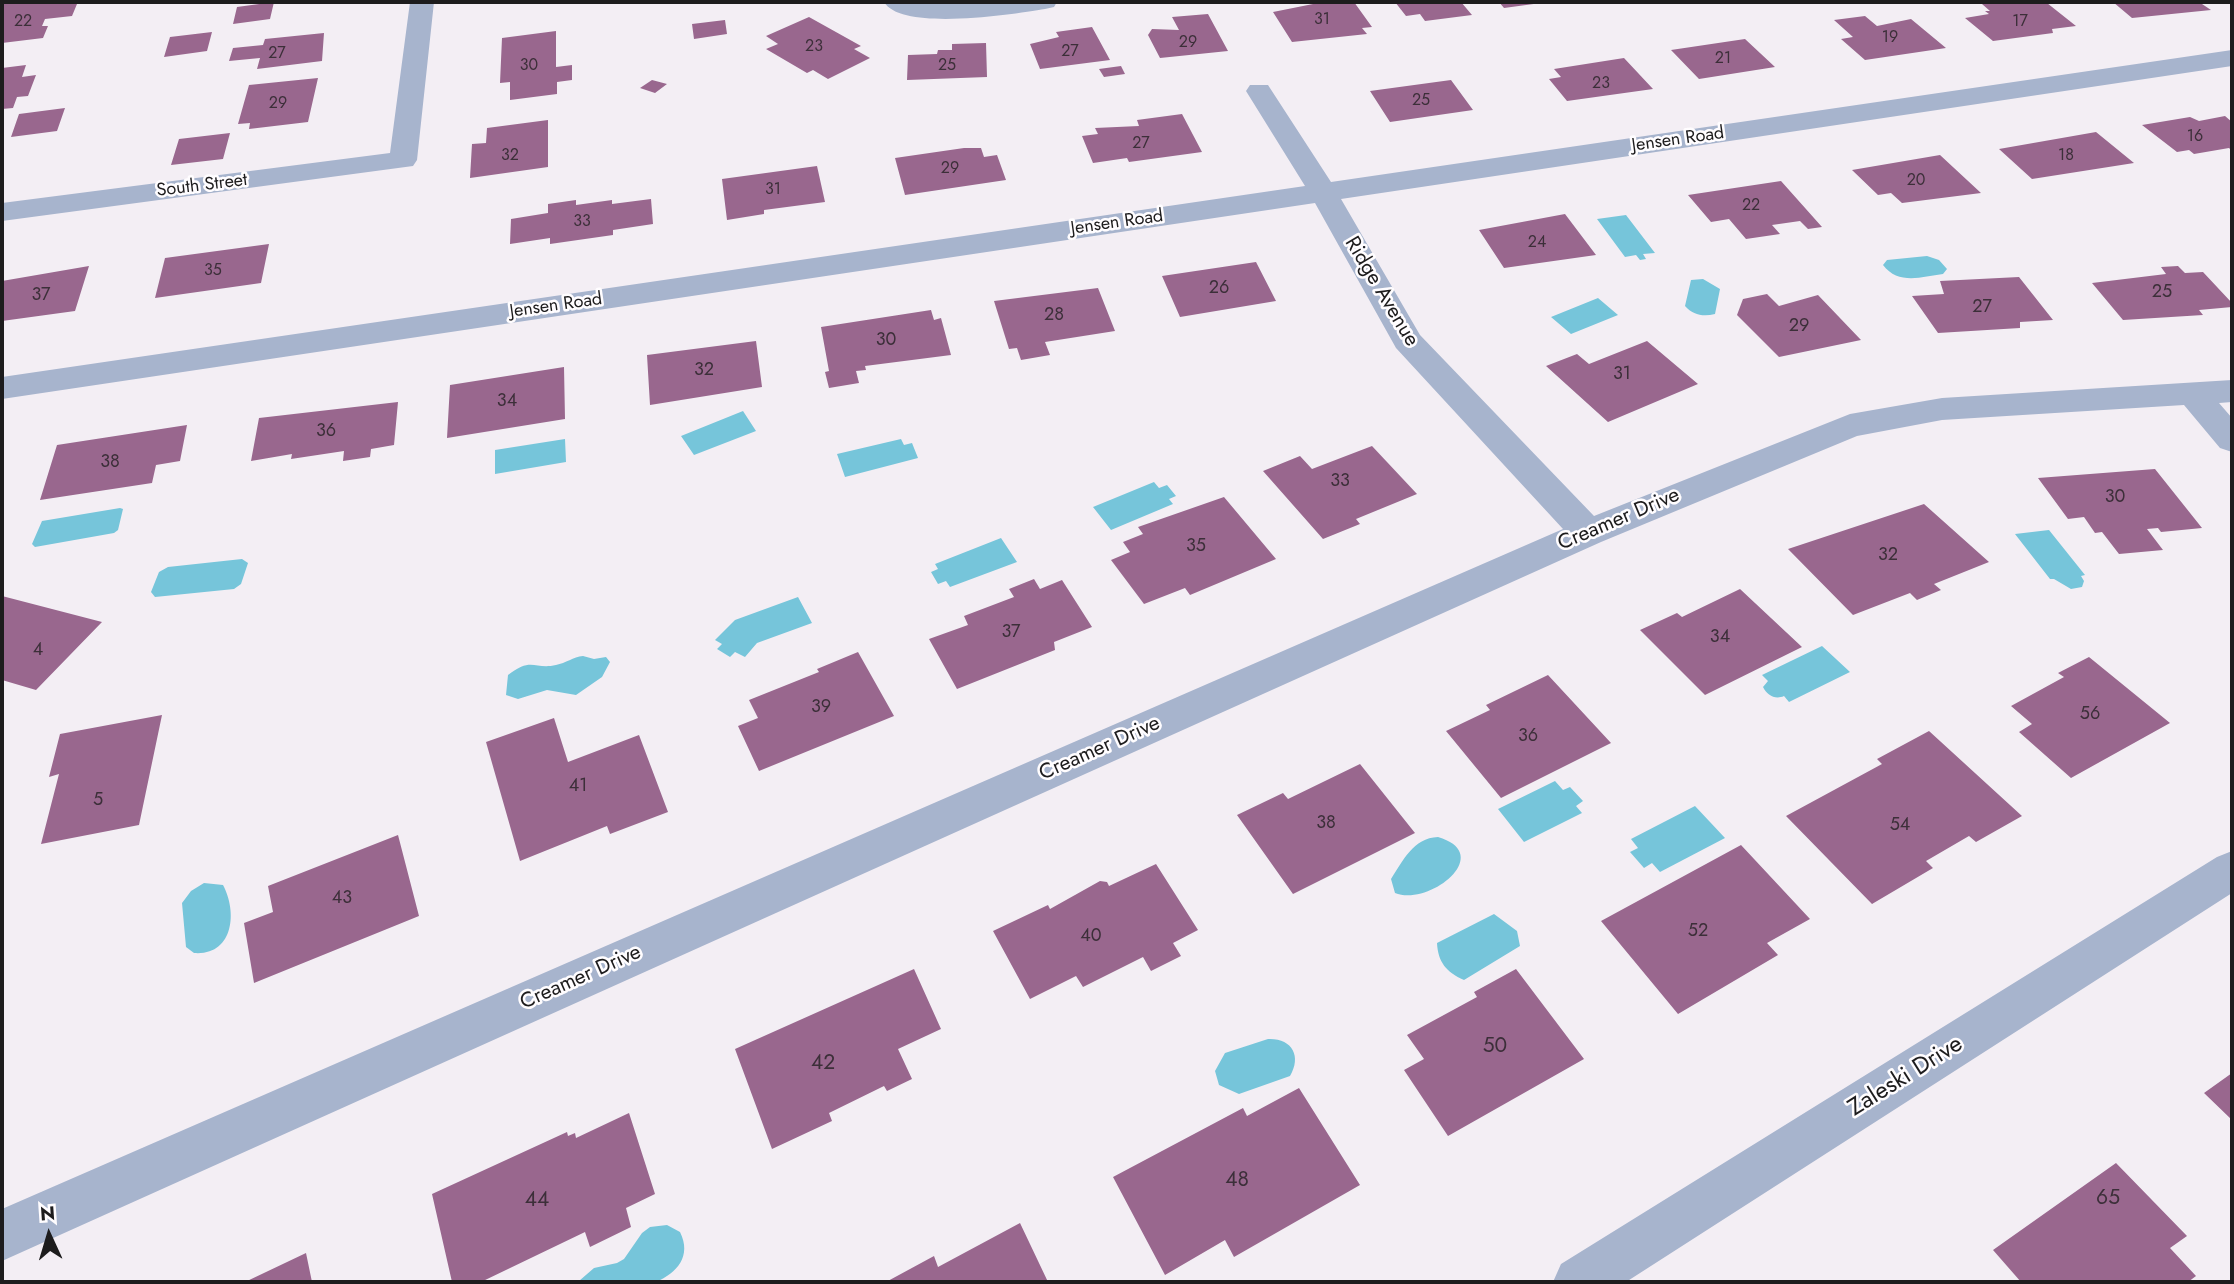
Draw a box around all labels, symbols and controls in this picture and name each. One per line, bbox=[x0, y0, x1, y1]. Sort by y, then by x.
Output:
house number: 31 bbox=[1314, 10, 1330, 30]
house number: 22 bbox=[14, 12, 32, 32]
house number: 17 bbox=[2012, 12, 2028, 32]
house number: 19 bbox=[1882, 28, 1898, 48]
house number: 29 bbox=[1179, 33, 1197, 53]
house number: 23 bbox=[805, 37, 823, 57]
house number: 27 bbox=[1061, 42, 1079, 62]
house number: 27 bbox=[268, 44, 286, 64]
house number: 21 bbox=[1715, 49, 1731, 69]
house number: 30 bbox=[520, 56, 538, 76]
house number: 25 bbox=[938, 56, 956, 76]
house number: 23 bbox=[1592, 74, 1610, 94]
house number: 25 bbox=[1412, 91, 1430, 111]
house number: 29 bbox=[269, 94, 287, 114]
street label: Jensen Road bbox=[1630, 123, 1726, 157]
house number: 16 bbox=[2187, 127, 2203, 147]
house number: 27 bbox=[1132, 134, 1150, 154]
house number: 32 bbox=[501, 146, 519, 166]
house number: 18 bbox=[2058, 146, 2074, 166]
house number: 29 bbox=[941, 159, 959, 179]
street label: South Street bbox=[155, 170, 249, 202]
house number: 20 bbox=[1907, 171, 1925, 191]
house number: 31 bbox=[765, 180, 781, 200]
house number: 22 bbox=[1742, 196, 1760, 216]
street label: Jensen Road bbox=[1069, 206, 1165, 240]
house number: 33 bbox=[573, 212, 591, 232]
street label: Ridge Avenue bbox=[1338, 232, 1424, 352]
house number: 24 bbox=[1528, 233, 1546, 253]
house number: 35 bbox=[204, 261, 222, 281]
house number: 26 bbox=[1209, 278, 1229, 300]
house number: 25 bbox=[2152, 282, 2172, 304]
house number: 37 bbox=[31, 285, 51, 307]
street label: Jensen Road bbox=[508, 289, 604, 323]
house number: 27 bbox=[1972, 297, 1992, 319]
house number: 28 bbox=[1044, 305, 1064, 327]
house number: 29 bbox=[1789, 316, 1809, 338]
house number: 30 bbox=[876, 330, 896, 352]
house number: 32 bbox=[694, 360, 714, 382]
house number: 31 bbox=[1613, 364, 1631, 386]
house number: 34 bbox=[497, 391, 517, 413]
house number: 36 bbox=[316, 421, 336, 443]
house number: 38 bbox=[100, 452, 120, 474]
house number: 33 bbox=[1330, 471, 1350, 493]
street label: Creamer Drive bbox=[1554, 483, 1684, 557]
house number: 30 bbox=[2105, 487, 2125, 509]
house number: 35 bbox=[1186, 536, 1206, 558]
house number: 32 bbox=[1878, 545, 1898, 567]
house number: 37 bbox=[1001, 622, 1021, 644]
house number: 34 bbox=[1710, 627, 1730, 649]
house number: 4 bbox=[33, 640, 43, 662]
house number: 39 bbox=[811, 697, 831, 719]
house number: 56 bbox=[2080, 704, 2100, 726]
street label: Creamer Drive bbox=[1036, 711, 1164, 787]
house number: 36 bbox=[1518, 726, 1538, 748]
house number: 41 bbox=[569, 776, 587, 798]
house number: 5 bbox=[93, 790, 103, 812]
house number: 38 bbox=[1316, 813, 1336, 835]
house number: 54 bbox=[1890, 815, 1910, 837]
house number: 43 bbox=[332, 888, 352, 910]
house number: 52 bbox=[1688, 921, 1708, 943]
house number: 40 bbox=[1080, 926, 1102, 948]
street label: Creamer Drive bbox=[517, 940, 645, 1016]
street label: Zaleski Drive bbox=[1843, 1030, 1969, 1124]
house number: 50 bbox=[1483, 1034, 1507, 1060]
house number: 42 bbox=[811, 1051, 835, 1077]
house number: 48 bbox=[1225, 1168, 1249, 1194]
house number: 65 bbox=[2096, 1186, 2120, 1212]
house number: 44 bbox=[525, 1188, 549, 1214]
north arrow bbox=[14, 1200, 84, 1270]
text: N bbox=[39, 1200, 56, 1228]

